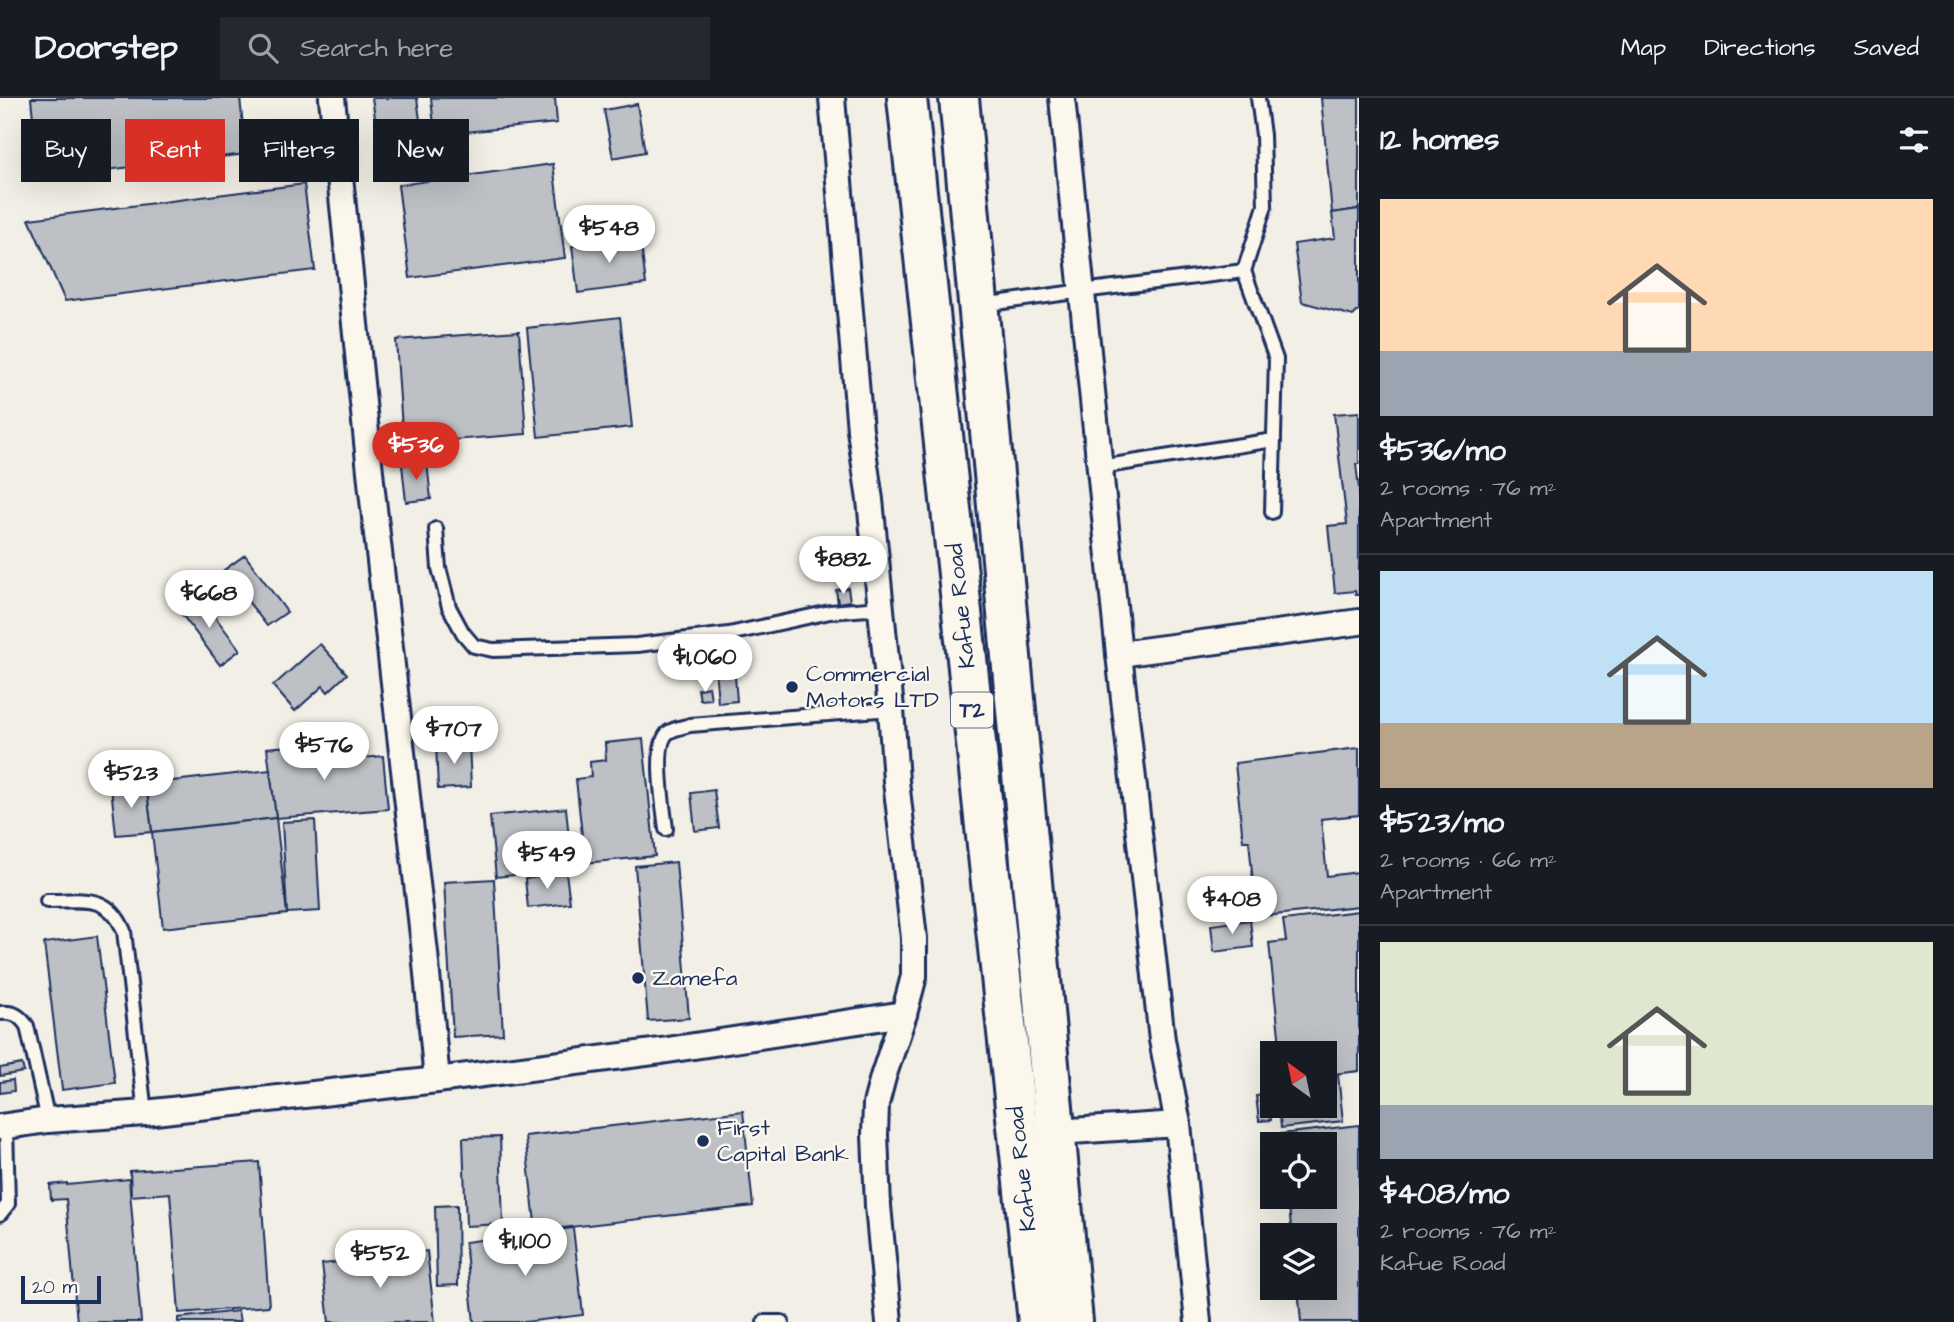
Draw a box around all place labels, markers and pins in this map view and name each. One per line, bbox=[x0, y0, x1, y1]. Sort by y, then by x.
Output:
pin: $548 bbox=[568, 206, 650, 265]
pin: $536 bbox=[375, 422, 457, 482]
pin: $882 bbox=[802, 536, 884, 596]
pin: $668 bbox=[168, 570, 250, 630]
pin: $1,060 bbox=[648, 634, 762, 694]
place label: Commercial Motors LTD bbox=[806, 658, 939, 716]
marker: Commercial Motors LTD bbox=[784, 679, 800, 695]
pin: $707 bbox=[413, 706, 495, 766]
pin: $576 bbox=[283, 722, 365, 782]
pin: $523 bbox=[90, 750, 172, 810]
pin: $549 bbox=[506, 832, 588, 891]
pin: $408 bbox=[1191, 876, 1273, 936]
place label: Zamefa bbox=[652, 962, 738, 994]
marker: Zamefa bbox=[630, 970, 646, 986]
place label: First Capital Bank bbox=[717, 1112, 849, 1170]
marker: First Capital Bank bbox=[695, 1133, 711, 1149]
pin: $1,100 bbox=[468, 1218, 582, 1278]
pin: $552 bbox=[339, 1230, 421, 1290]

